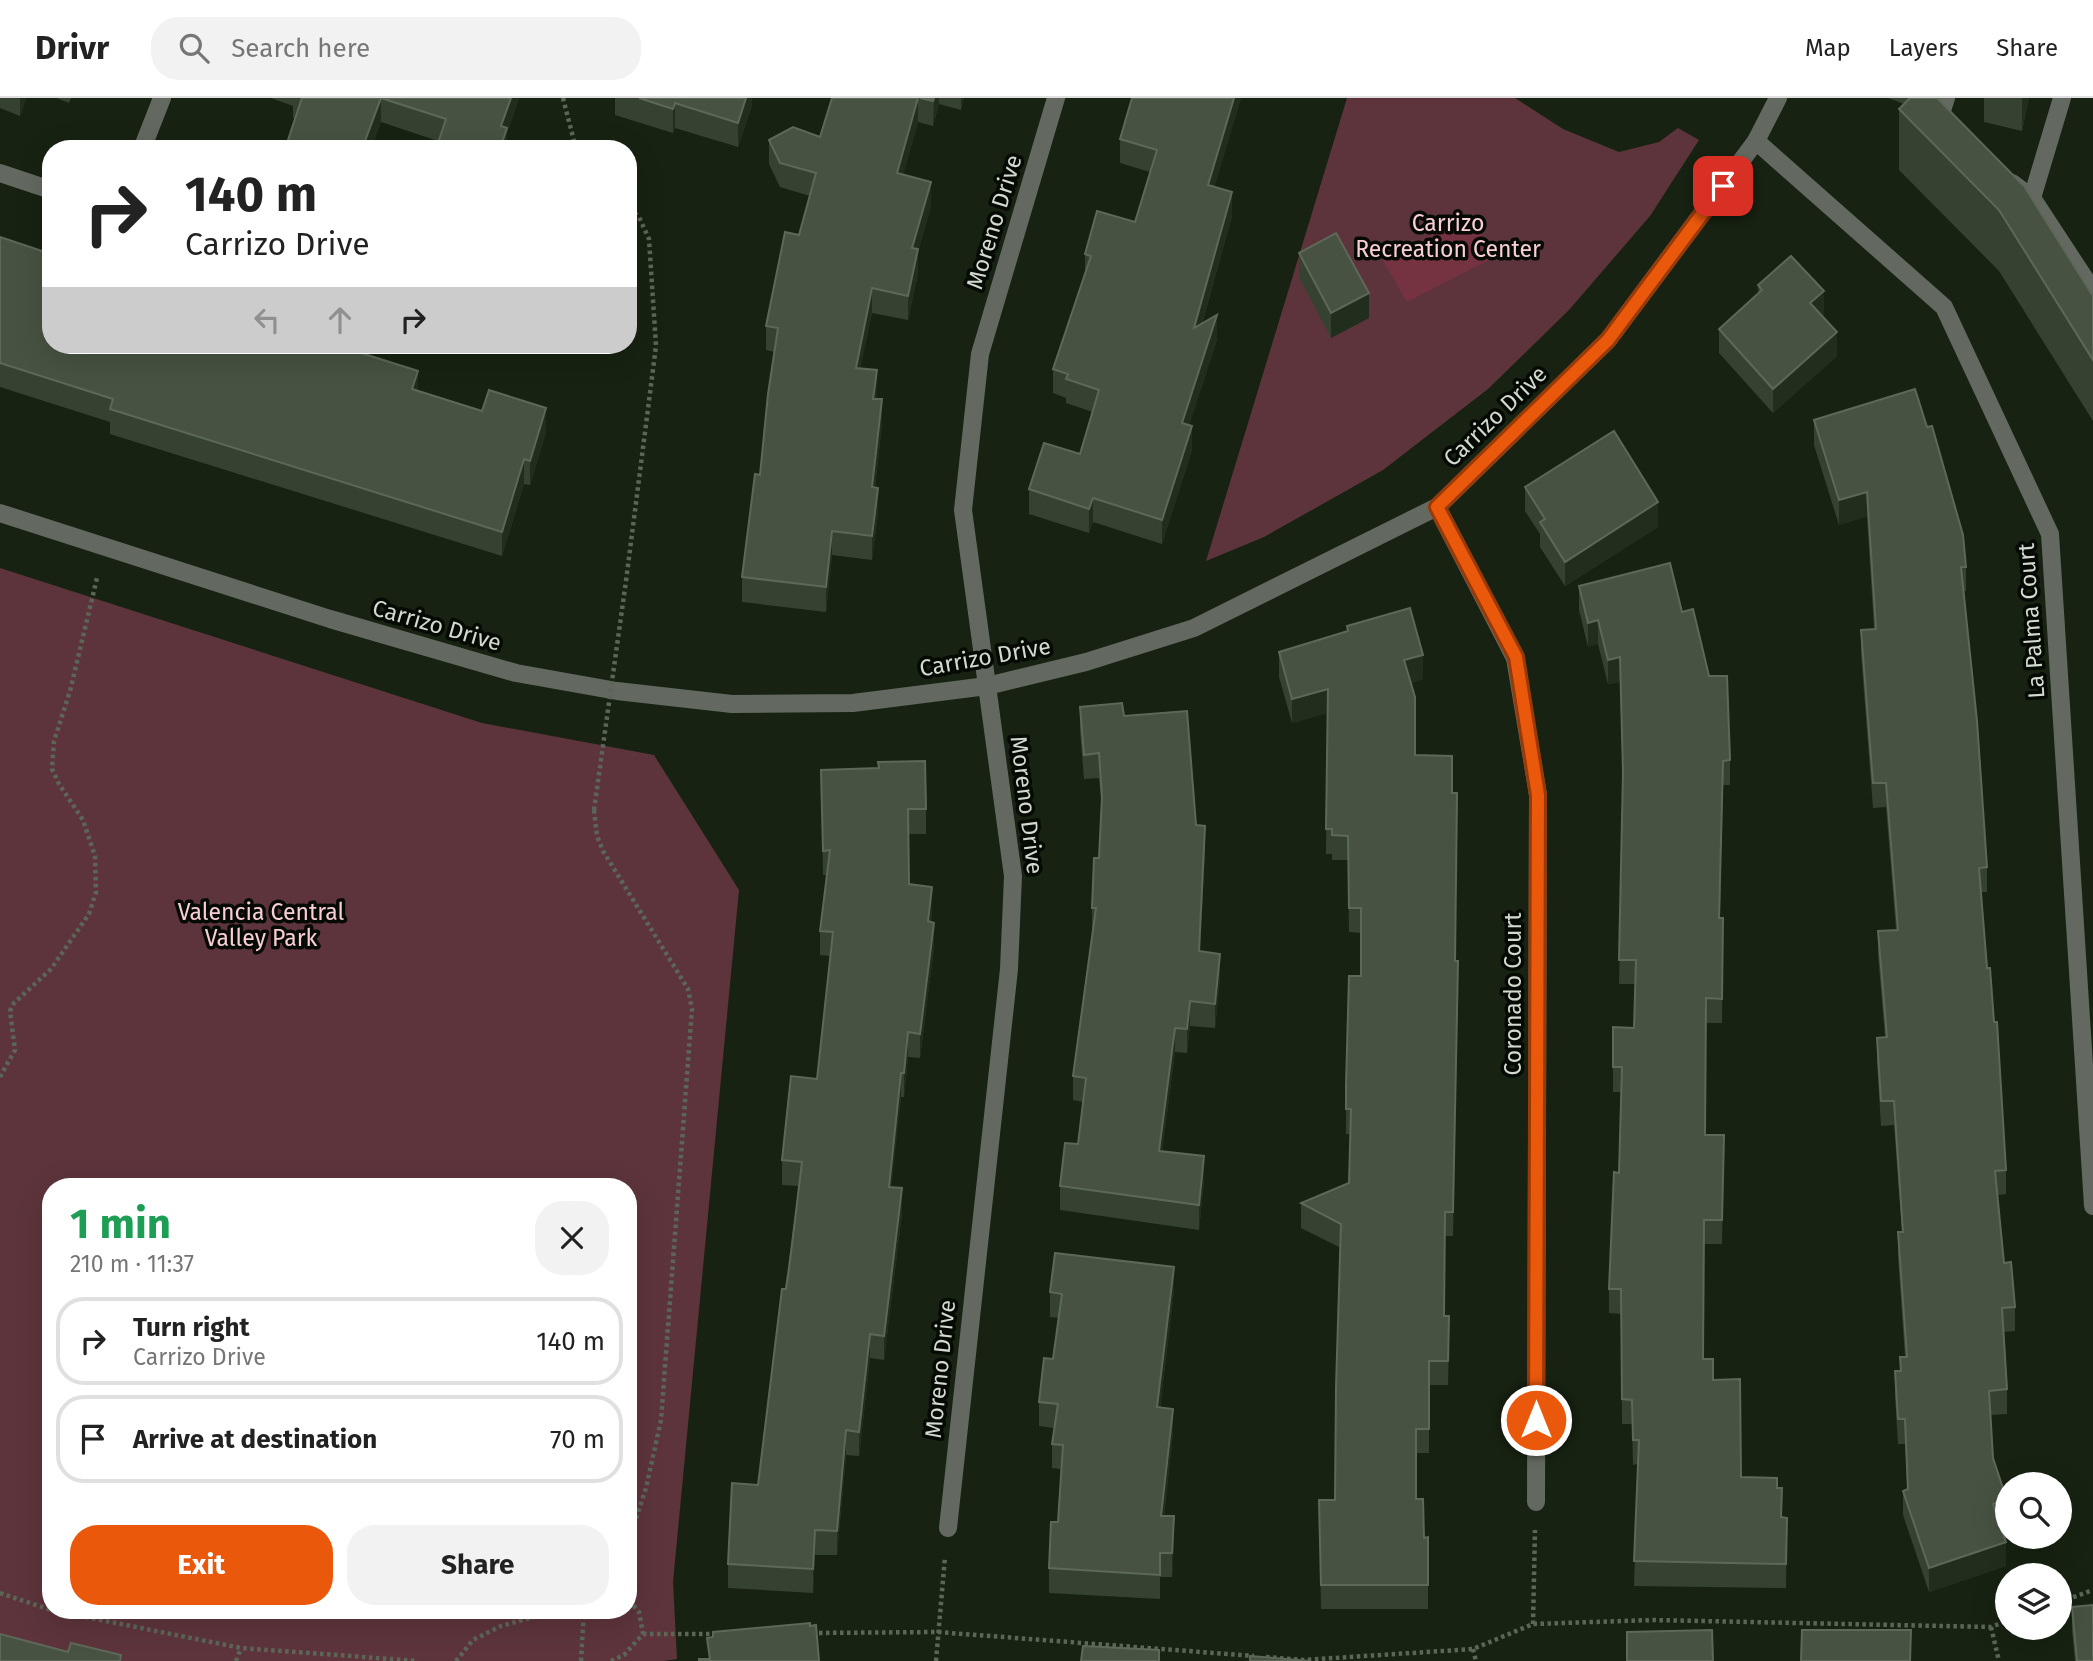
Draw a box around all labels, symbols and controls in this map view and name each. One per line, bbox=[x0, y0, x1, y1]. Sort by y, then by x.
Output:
search box bbox=[151, 17, 641, 80]
text: Drivr bbox=[35, 28, 109, 68]
icon: search bbox=[175, 29, 213, 67]
text: Search here bbox=[231, 33, 370, 64]
text: Map bbox=[1805, 34, 1851, 62]
text: Layers bbox=[1889, 34, 1958, 62]
text: Share bbox=[1996, 34, 2058, 62]
street label: Moreno Drive bbox=[960, 151, 1028, 293]
pin bbox=[1693, 156, 1753, 216]
text: 140 m bbox=[185, 165, 317, 224]
icon: arrive bbox=[1704, 167, 1742, 205]
icon: right bbox=[70, 168, 161, 259]
park label: Carrizo Recreation Center bbox=[1355, 209, 1541, 263]
text: Carrizo Drive bbox=[185, 225, 370, 263]
icon: left bbox=[248, 301, 286, 339]
icon: ahead bbox=[321, 301, 359, 339]
icon: right bbox=[394, 301, 432, 339]
street label: Carrizo Drive bbox=[1438, 360, 1552, 472]
street label: La Palma Court bbox=[2012, 542, 2050, 700]
street label: Carrizo Drive bbox=[369, 593, 505, 657]
street label: Carrizo Drive bbox=[917, 632, 1053, 682]
street label: Moreno Drive bbox=[1005, 734, 1049, 876]
park label: Valencia Central Valley Park bbox=[178, 898, 345, 952]
street label: Coronado Court bbox=[1499, 912, 1527, 1076]
text: 1 min bbox=[70, 1199, 171, 1249]
button: close bbox=[535, 1201, 609, 1275]
text: 210 m · 11:37 bbox=[70, 1250, 194, 1278]
street label: Moreno Drive bbox=[919, 1298, 961, 1440]
text: Turn right bbox=[133, 1312, 250, 1343]
icon: right bbox=[74, 1322, 112, 1360]
text: 140 m bbox=[536, 1326, 605, 1357]
text: Carrizo Drive bbox=[133, 1343, 266, 1371]
position arrow bbox=[1499, 1383, 1573, 1457]
icon: arrive bbox=[74, 1420, 112, 1458]
text: Arrive at destination bbox=[133, 1424, 377, 1455]
text: 70 m bbox=[550, 1424, 605, 1455]
map controls bbox=[1995, 1472, 2072, 1640]
button: search bbox=[1995, 1472, 2072, 1549]
button: Exit bbox=[70, 1525, 333, 1605]
button: Share bbox=[347, 1525, 609, 1605]
button: layers bbox=[1995, 1563, 2072, 1640]

